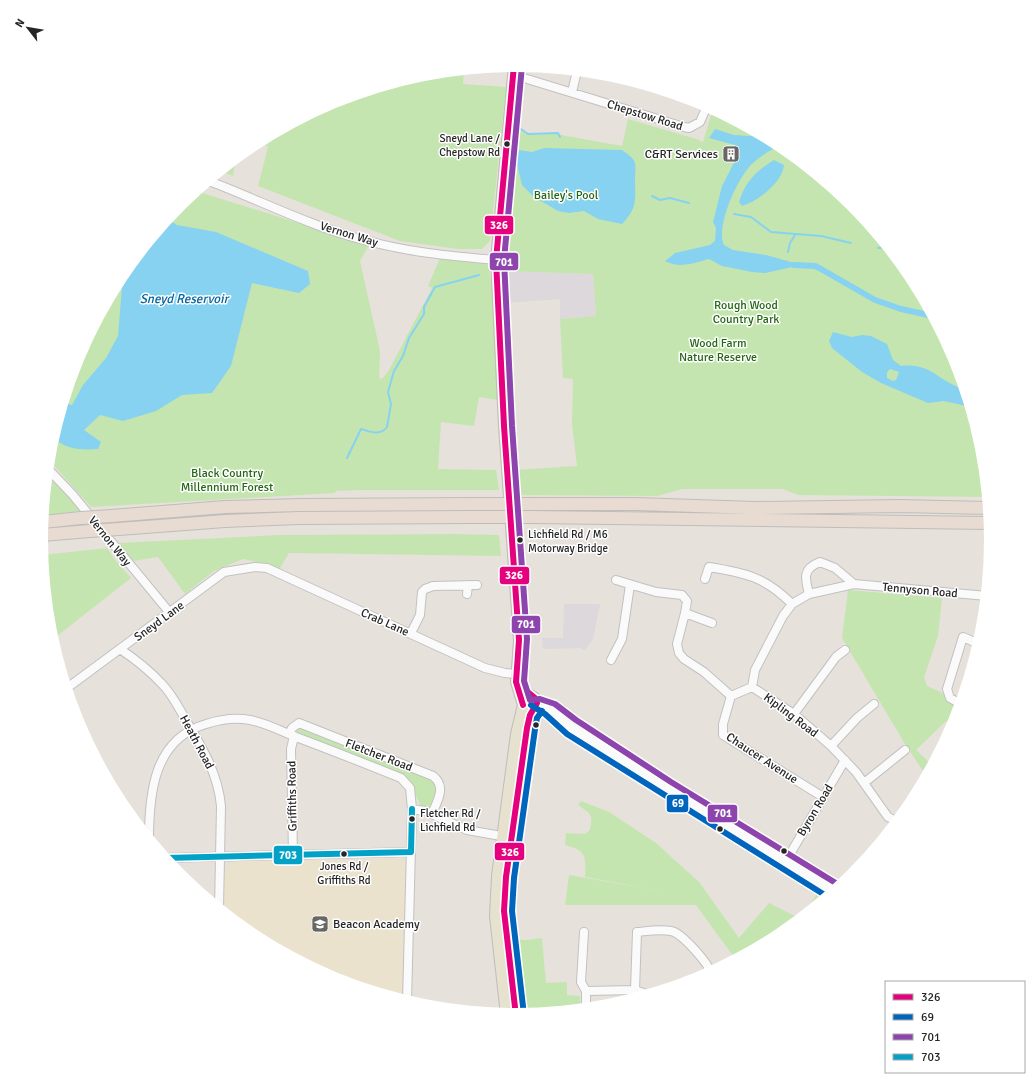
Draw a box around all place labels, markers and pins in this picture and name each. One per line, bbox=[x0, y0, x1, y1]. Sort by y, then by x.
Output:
place label: Sneyd Lane / Chepstow Rd bbox=[439, 132, 500, 159]
marker: Sneyd Lane / Chepstow Rd bbox=[502, 139, 512, 149]
building icon: C&RT Services bbox=[721, 144, 741, 164]
place label: C&RT Services bbox=[645, 147, 718, 162]
place label: Lichfield Rd / M6 Motorway Bridge bbox=[528, 528, 608, 555]
marker: Lichfield Rd / M6 Motorway Bridge bbox=[515, 535, 525, 545]
unlabelled marker bbox=[531, 720, 541, 730]
place label: Fletcher Rd / Lichfield Rd bbox=[420, 807, 481, 834]
marker: Fletcher Rd / Lichfield Rd bbox=[407, 814, 417, 824]
unlabelled marker bbox=[715, 824, 725, 834]
unlabelled marker bbox=[779, 846, 789, 856]
marker: Jones Rd / Griffiths Rd bbox=[339, 849, 349, 859]
place label: Jones Rd / Griffiths Rd bbox=[317, 860, 371, 887]
school or university icon: Beacon Academy bbox=[310, 914, 330, 934]
place label: Beacon Academy bbox=[333, 917, 420, 932]

